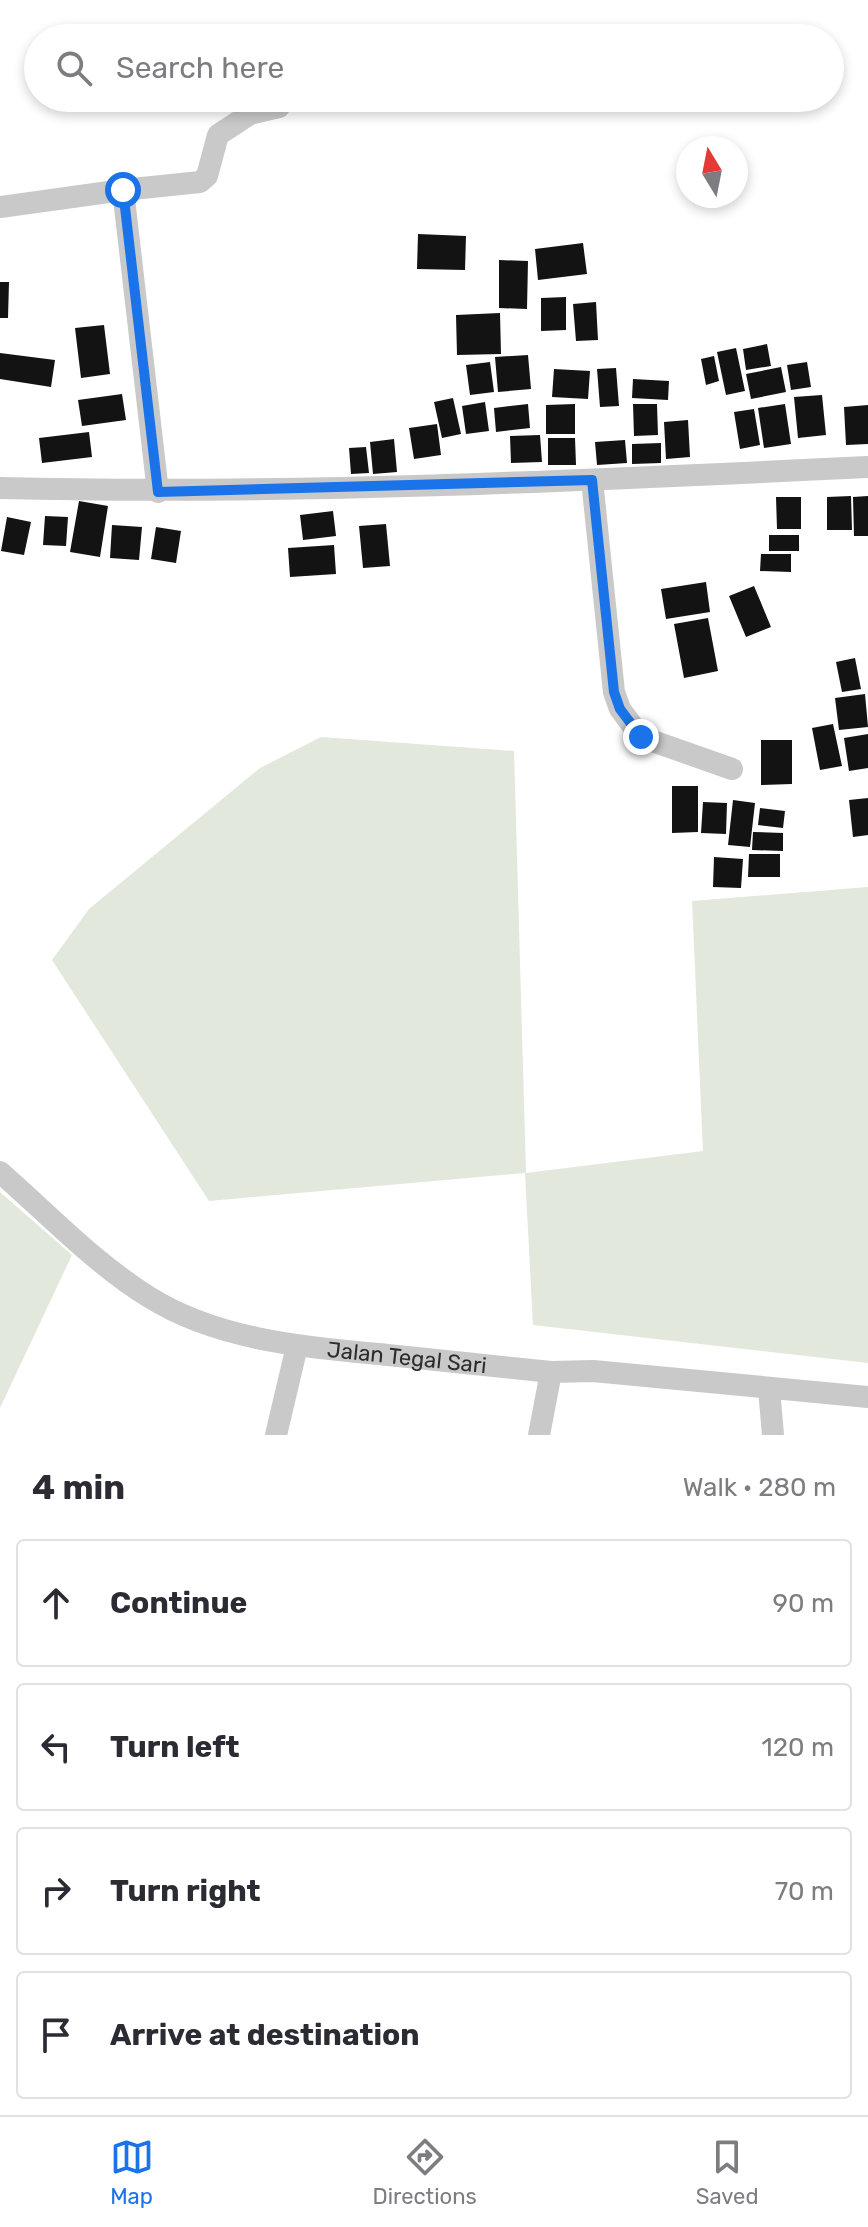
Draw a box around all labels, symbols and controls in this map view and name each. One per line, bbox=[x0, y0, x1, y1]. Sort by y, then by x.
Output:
search box bbox=[24, 24, 844, 112]
icon: search bbox=[52, 46, 96, 90]
text: Search here bbox=[116, 50, 284, 86]
north arrow bbox=[676, 136, 748, 208]
route start bbox=[105, 172, 141, 208]
route end bbox=[623, 719, 659, 755]
street label: Jalan Tegal Sari bbox=[326, 1336, 488, 1379]
text: 4 min bbox=[32, 1467, 125, 1508]
text: Walk · 280 m bbox=[683, 1472, 836, 1503]
icon: ahead bbox=[34, 1581, 78, 1625]
text: Continue bbox=[110, 1585, 247, 1621]
text: 90 m bbox=[773, 1588, 834, 1619]
icon: left bbox=[34, 1725, 78, 1769]
text: Turn left bbox=[110, 1729, 240, 1765]
text: 120 m bbox=[762, 1732, 834, 1763]
icon: right bbox=[34, 1869, 78, 1913]
text: Turn right bbox=[110, 1873, 261, 1909]
text: 70 m bbox=[775, 1876, 834, 1907]
icon: arrive bbox=[34, 2013, 78, 2057]
text: Arrive at destination bbox=[110, 2017, 420, 2053]
tab: Map bbox=[110, 2135, 154, 2210]
tab: Directions bbox=[373, 2135, 477, 2210]
tab: Saved bbox=[696, 2135, 759, 2210]

